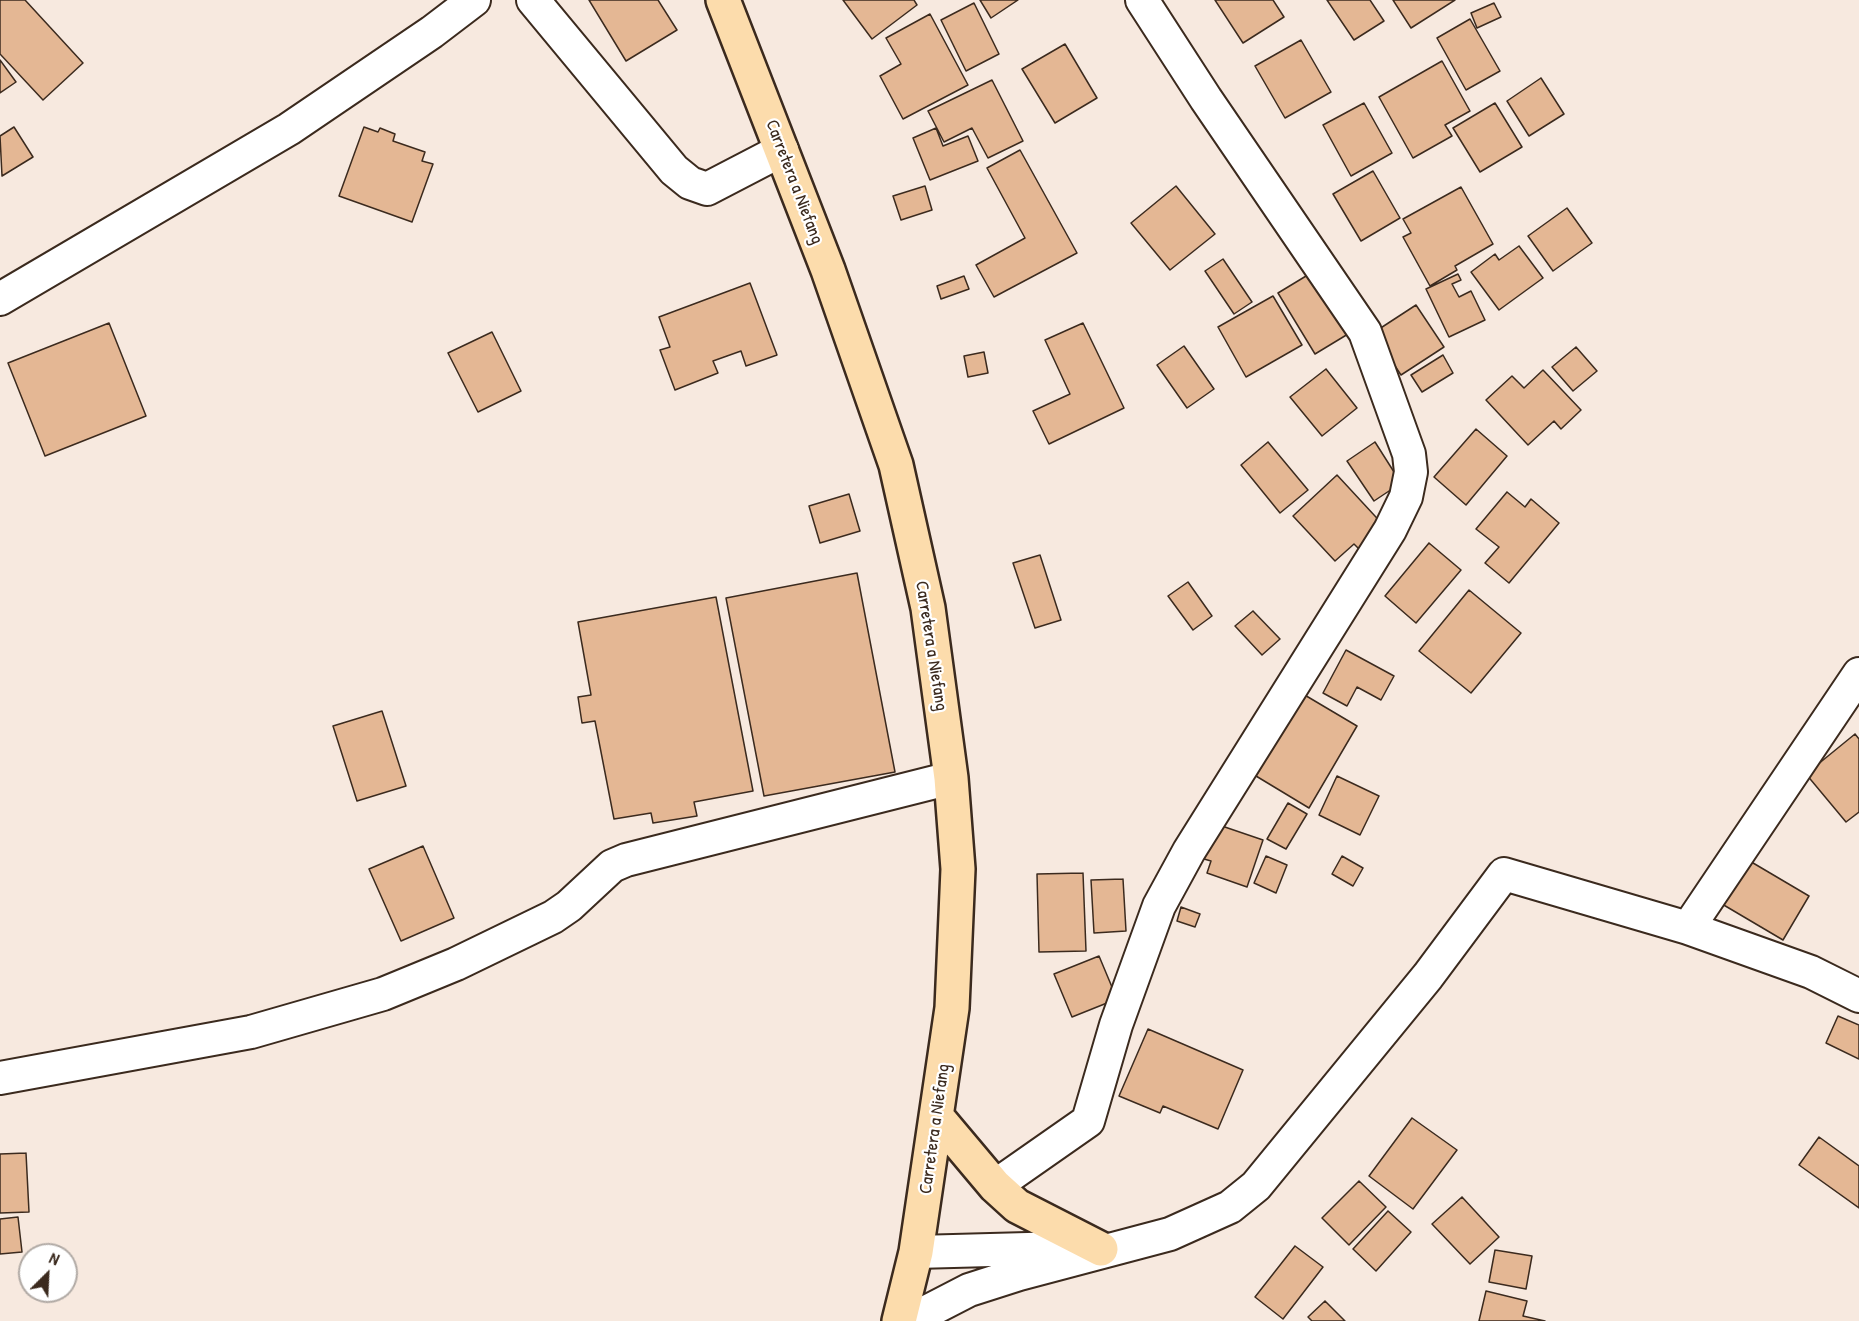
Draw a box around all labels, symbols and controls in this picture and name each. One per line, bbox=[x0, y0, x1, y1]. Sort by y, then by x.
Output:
street label: Carretera a Niefang bbox=[760, 117, 828, 247]
street label: Carretera a Niefang bbox=[910, 580, 952, 712]
street label: Carretera a Niefang bbox=[915, 1063, 955, 1195]
north arrow bbox=[18, 1243, 78, 1303]
text: N bbox=[46, 1247, 63, 1270]

